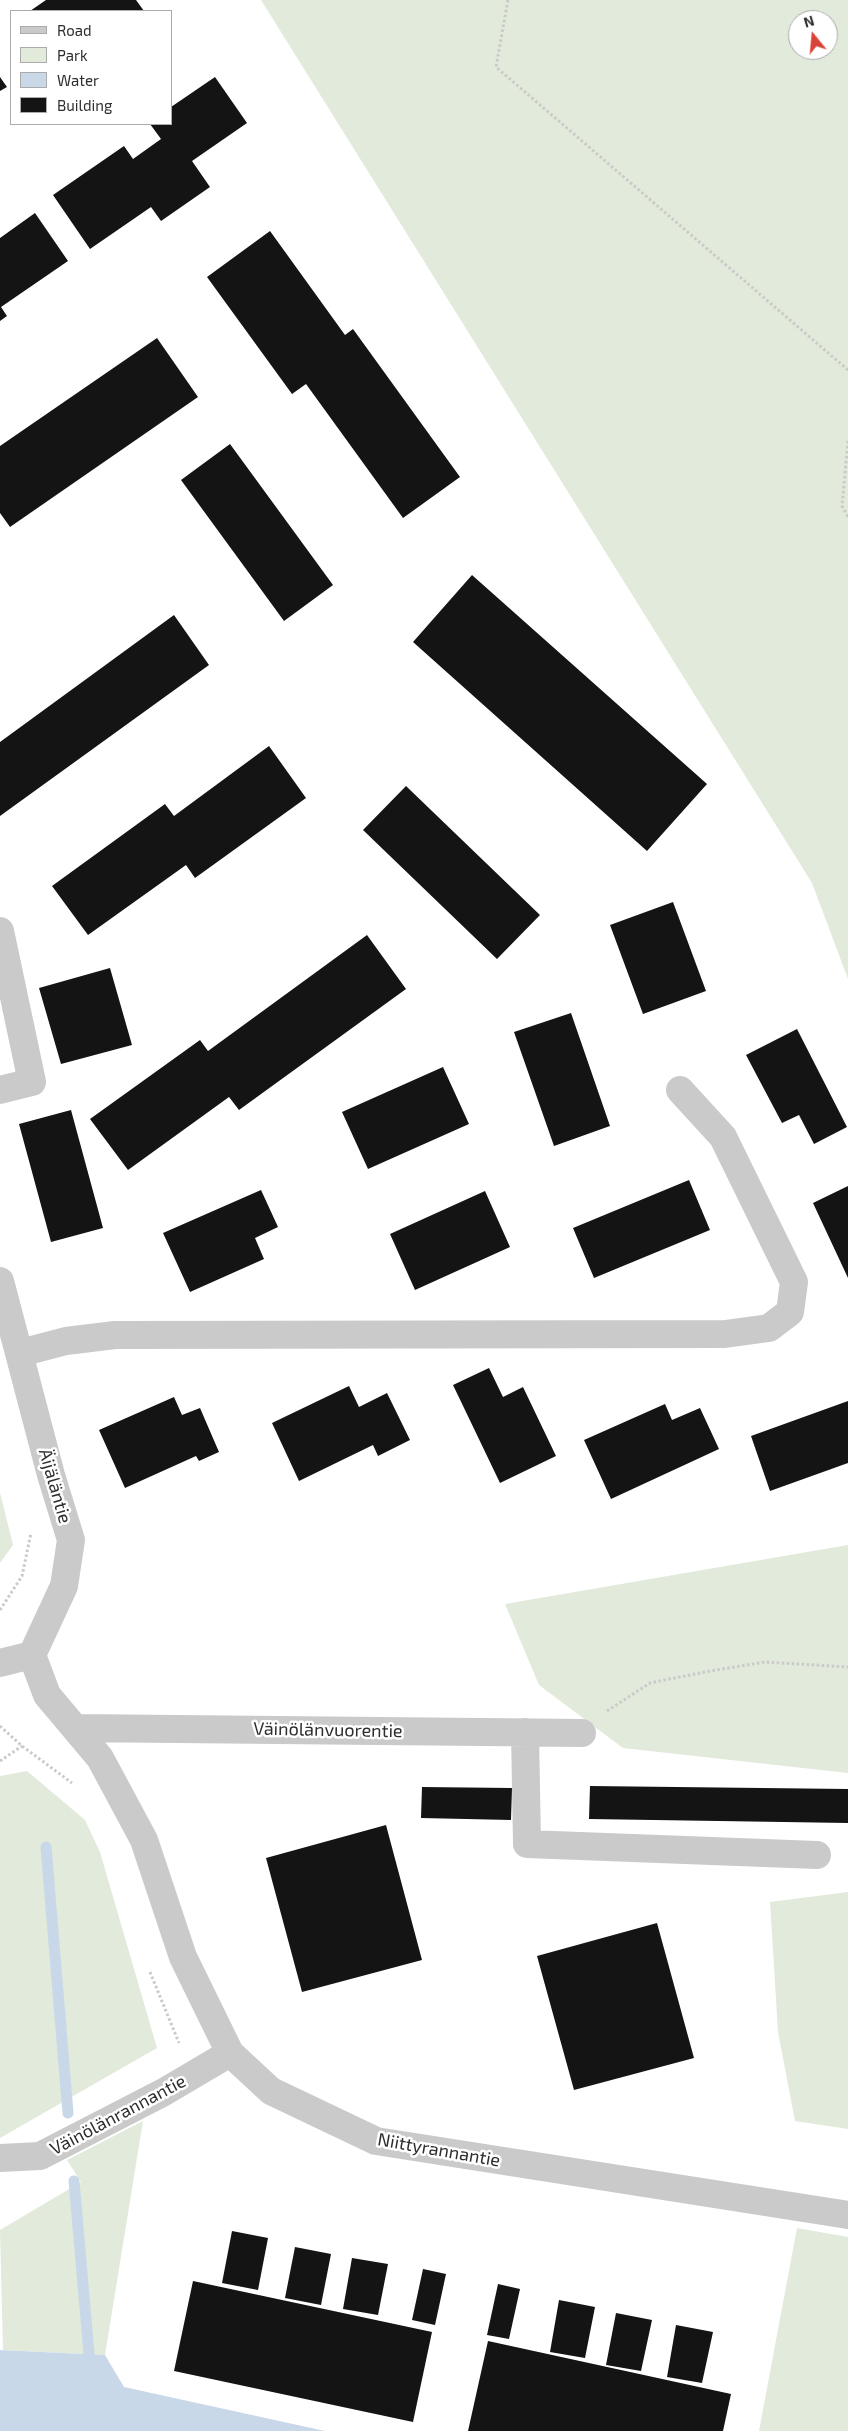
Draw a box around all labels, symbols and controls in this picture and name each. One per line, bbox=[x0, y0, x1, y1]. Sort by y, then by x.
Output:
legend bbox=[10, 10, 172, 125]
north arrow bbox=[788, 10, 838, 60]
text: N bbox=[801, 12, 816, 31]
text: Road bbox=[57, 21, 92, 39]
text: Park bbox=[57, 46, 88, 64]
text: Water bbox=[57, 71, 99, 89]
text: Building bbox=[57, 96, 112, 114]
street label: Äijäläntie bbox=[34, 1446, 76, 1526]
street label: Väinölänvuorentie bbox=[253, 1718, 403, 1742]
street label: Väinölänrannantie bbox=[46, 2070, 190, 2160]
street label: Niittyrannantie bbox=[376, 2129, 502, 2171]

